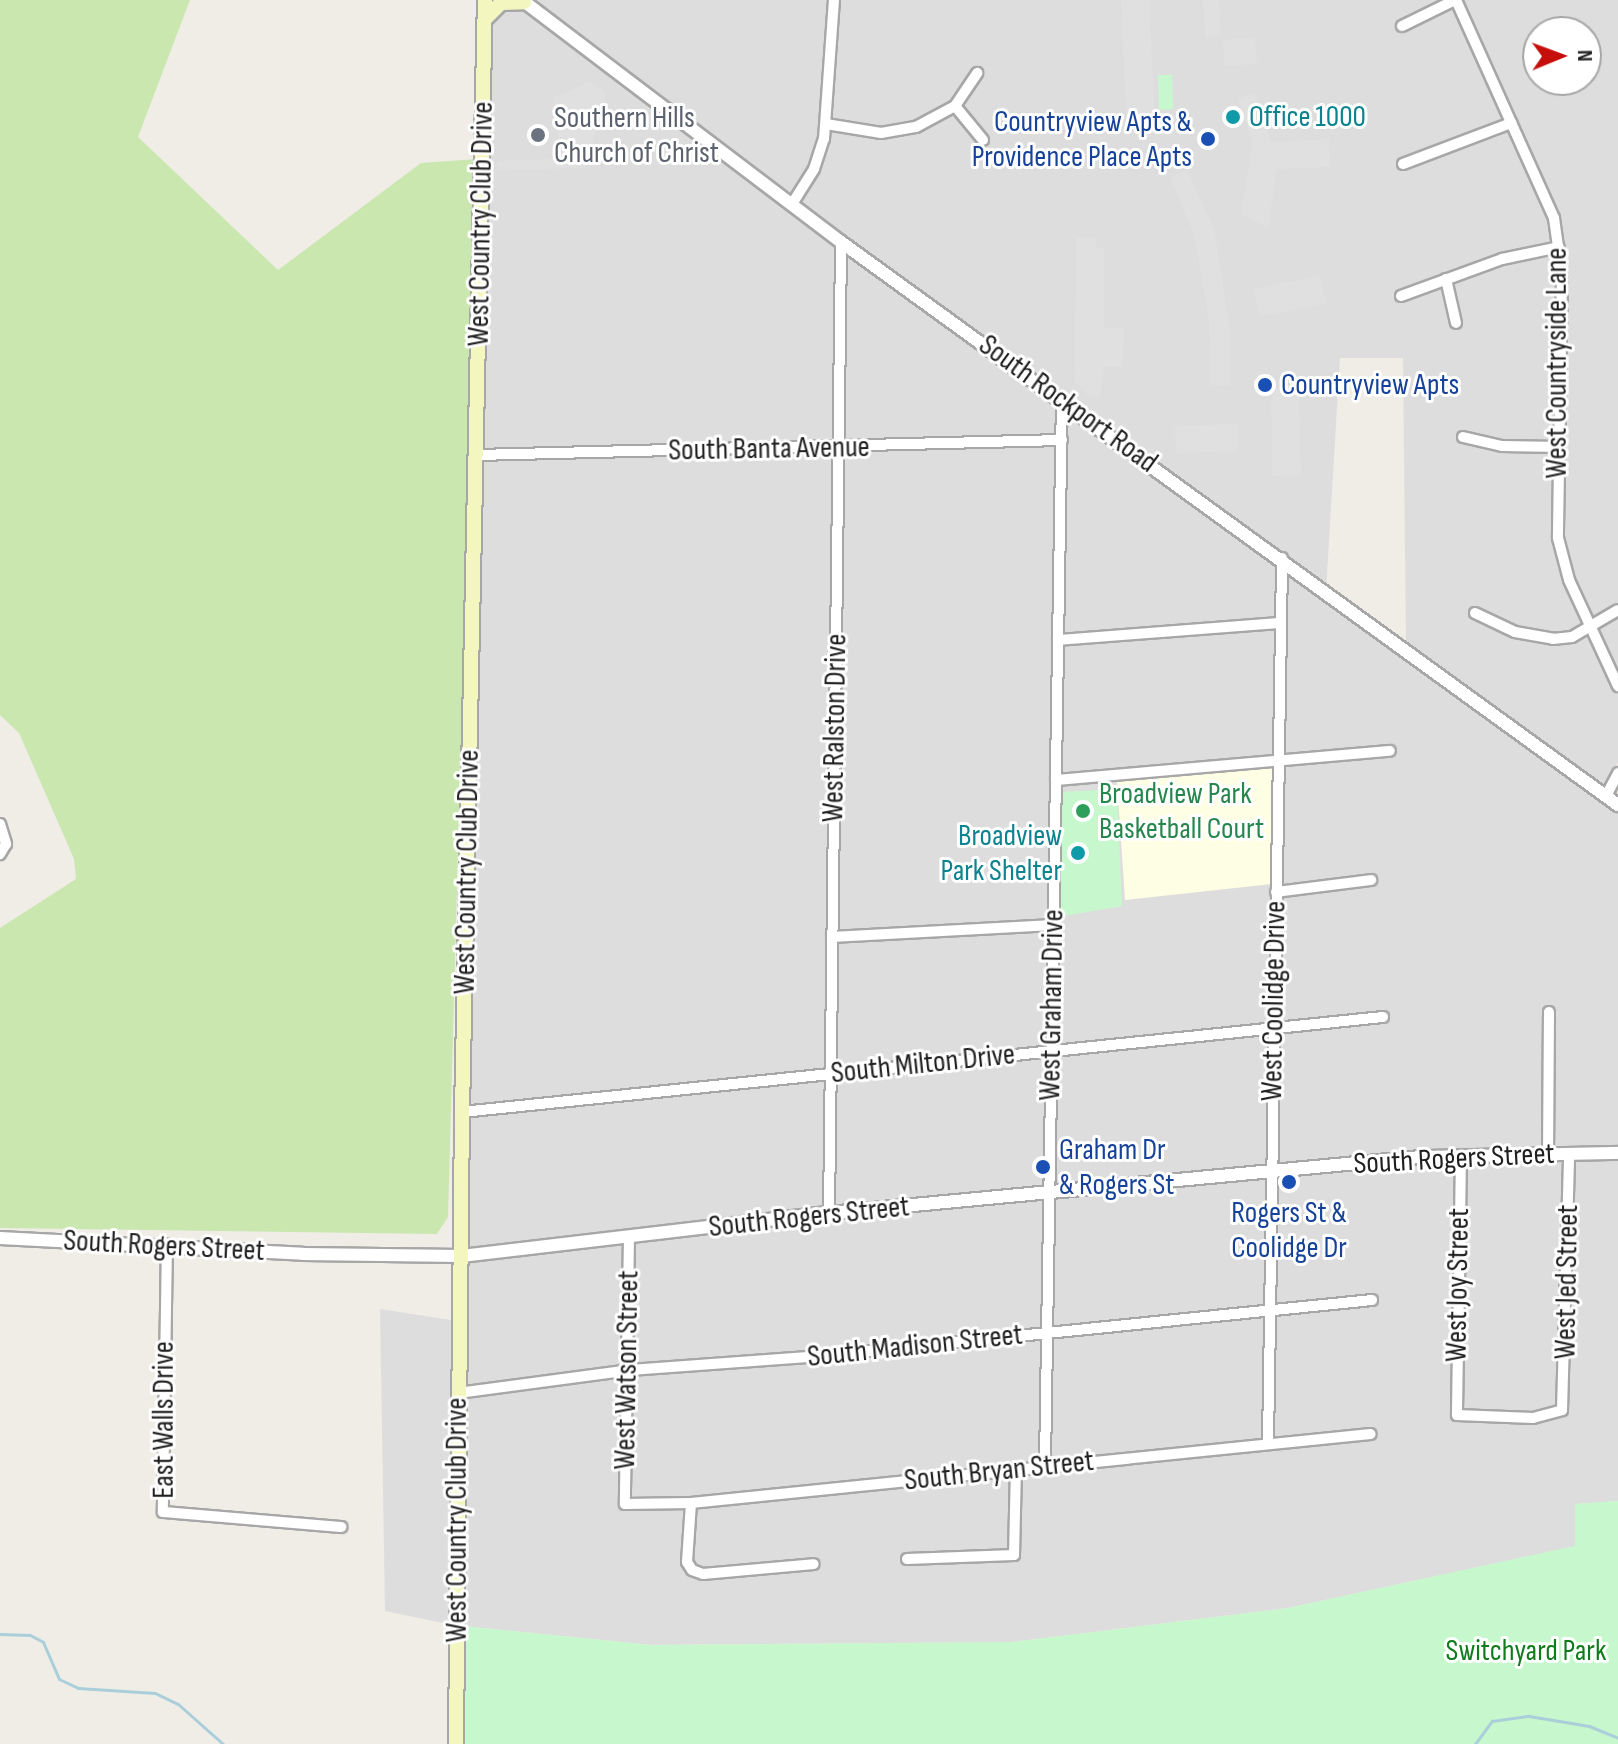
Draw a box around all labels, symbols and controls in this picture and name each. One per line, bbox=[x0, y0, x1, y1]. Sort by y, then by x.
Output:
north arrow bbox=[1522, 16, 1602, 96]
text: N bbox=[1571, 49, 1598, 62]
place label: Office 1000 bbox=[1249, 99, 1366, 135]
place label: Southern Hills Church of Christ bbox=[554, 100, 719, 170]
street label: West Country Club Drive bbox=[461, 101, 501, 347]
place label: Countryview Apts & Providence Place Apts bbox=[972, 104, 1192, 174]
marker: Office 1000 bbox=[1224, 108, 1242, 126]
marker: Southern Hills Church of Christ bbox=[529, 126, 547, 144]
marker: Countryview Apts & Providence Place Apts bbox=[1199, 130, 1217, 148]
street label: West Countryside Lane bbox=[1539, 248, 1575, 478]
street label: South Rockport Road bbox=[972, 327, 1164, 481]
place label: Countryview Apts bbox=[1281, 367, 1459, 403]
marker: Countryview Apts bbox=[1256, 376, 1274, 394]
street label: South Banta Avenue bbox=[668, 429, 870, 469]
street label: West Ralston Drive bbox=[815, 633, 855, 823]
street label: West Country Club Drive bbox=[447, 749, 487, 995]
place label: Broadview Park Basketball Court bbox=[1099, 776, 1264, 846]
marker: Broadview Park Basketball Court bbox=[1074, 802, 1092, 820]
place label: Broadview Park Shelter bbox=[940, 818, 1062, 888]
marker: Broadview Park Shelter bbox=[1069, 844, 1087, 862]
street label: West Coolidge Drive bbox=[1254, 901, 1294, 1101]
street label: West Graham Drive bbox=[1032, 909, 1072, 1101]
street label: South Milton Drive bbox=[829, 1036, 1017, 1092]
place label: Graham Dr & Rogers St bbox=[1059, 1132, 1174, 1202]
street label: South Rogers Street bbox=[1353, 1136, 1555, 1182]
marker: Graham Dr & Rogers St bbox=[1034, 1158, 1052, 1176]
marker: Rogers St & Coolidge Dr bbox=[1280, 1173, 1298, 1191]
street label: South Rogers Street bbox=[707, 1189, 911, 1245]
place label: Rogers St & Coolidge Dr bbox=[1231, 1195, 1347, 1266]
street label: West Jed Street bbox=[1548, 1204, 1586, 1360]
street label: West Joy Street bbox=[1439, 1208, 1477, 1362]
street label: South Rogers Street bbox=[63, 1223, 265, 1269]
street label: West Watson Street bbox=[607, 1270, 647, 1470]
street label: South Madison Street bbox=[806, 1317, 1024, 1375]
street label: East Walls Drive bbox=[146, 1341, 182, 1499]
street label: West Country Club Drive bbox=[439, 1398, 475, 1642]
street label: South Bryan Street bbox=[902, 1443, 1096, 1499]
park label: Switchyard Park bbox=[1446, 1633, 1606, 1669]

